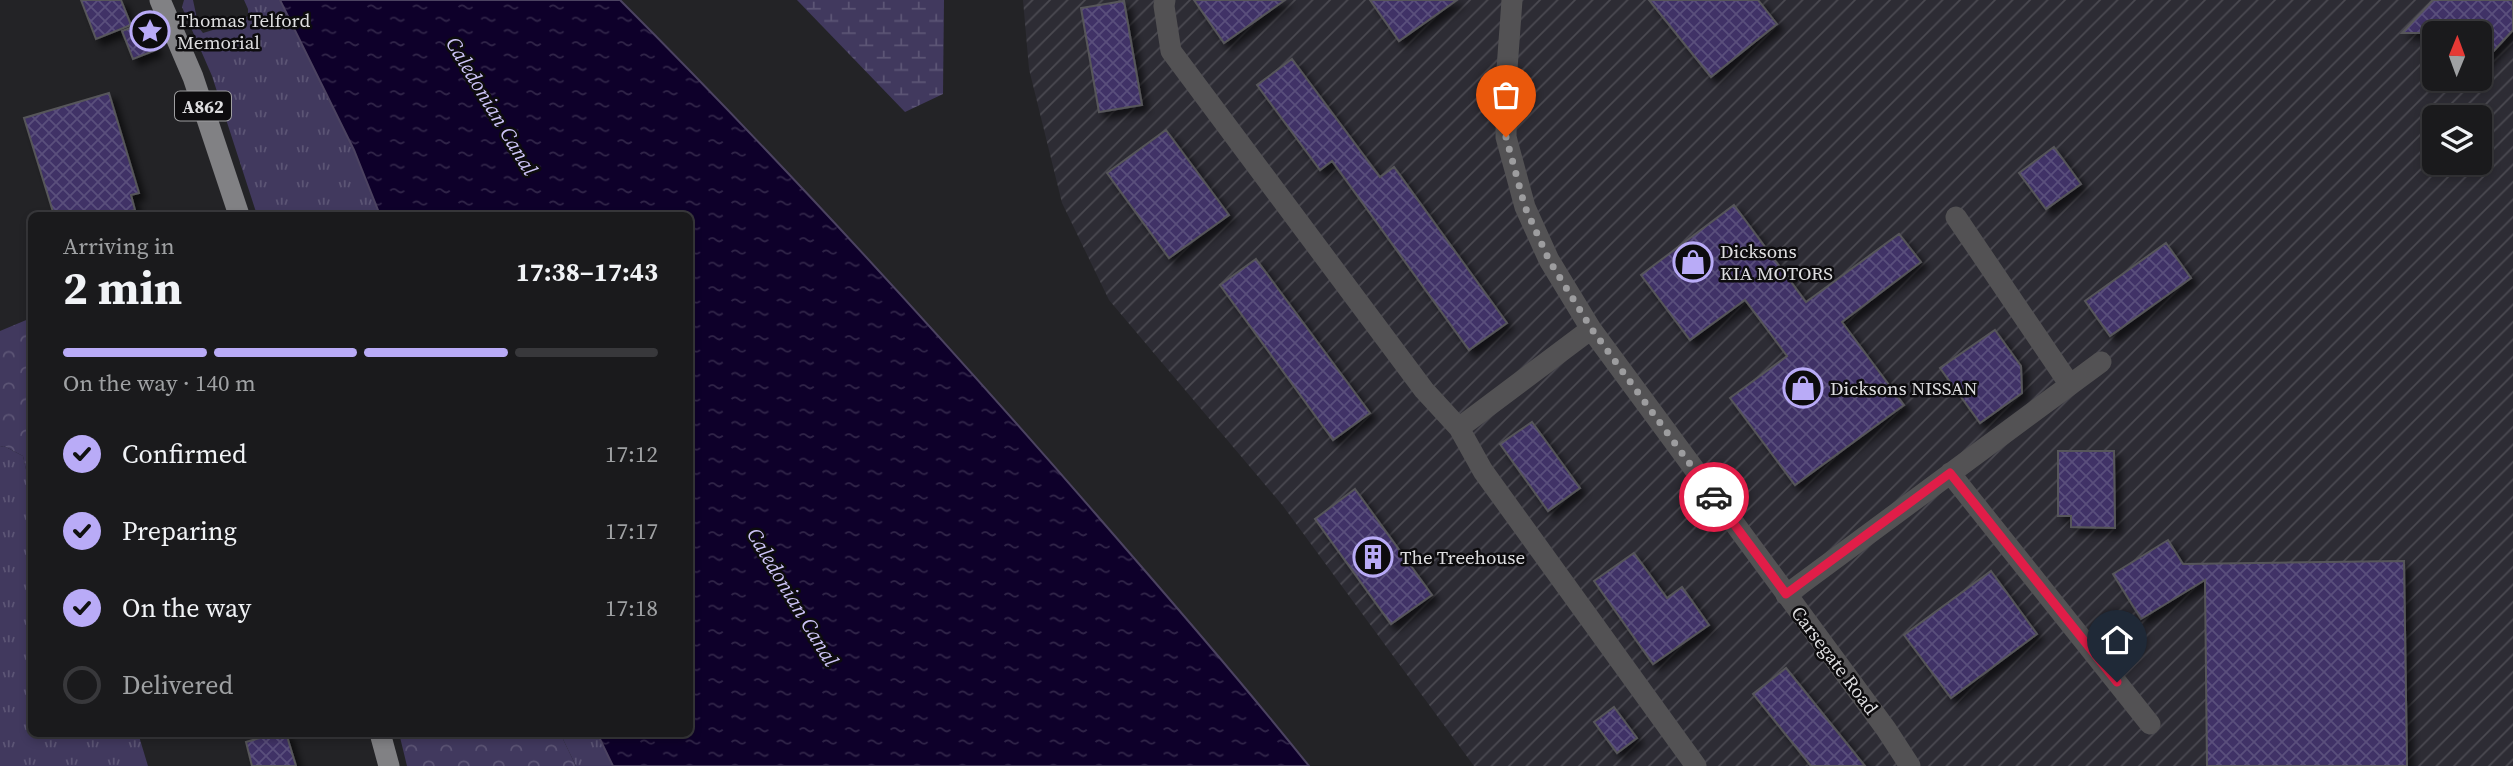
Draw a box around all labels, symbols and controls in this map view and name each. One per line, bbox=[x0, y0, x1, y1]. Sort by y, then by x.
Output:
place label: Thomas Telford Memorial bbox=[177, 7, 310, 55]
place icon: Thomas Telford Memorial bbox=[129, 10, 171, 52]
north arrow bbox=[2422, 21, 2492, 91]
map controls bbox=[2422, 21, 2492, 175]
water label: Caledonian Canal bbox=[439, 31, 545, 181]
pin bbox=[1476, 65, 1536, 137]
icon: bag bbox=[1487, 76, 1525, 114]
road number: A862 bbox=[175, 92, 231, 120]
button: layers bbox=[2422, 105, 2492, 175]
text: Arriving in bbox=[63, 230, 175, 262]
place label: Dicksons KIA MOTORS bbox=[1720, 238, 1833, 286]
shop icon: Dicksons KIA MOTORS bbox=[1672, 241, 1714, 283]
text: 17:38–17:43 bbox=[516, 254, 658, 290]
text: 2 min bbox=[63, 256, 182, 319]
text: On the way · 140 m bbox=[63, 367, 256, 399]
shop icon: Dicksons NISSAN bbox=[1782, 367, 1824, 409]
place label: Dicksons NISSAN bbox=[1830, 375, 1977, 401]
icon: check bbox=[63, 435, 101, 473]
text: Confirmed bbox=[122, 436, 247, 472]
text: 17:12 bbox=[605, 438, 658, 470]
courier bbox=[1679, 462, 1749, 532]
icon: car bbox=[1695, 478, 1733, 516]
icon: check bbox=[63, 512, 101, 550]
text: Preparing bbox=[122, 513, 237, 549]
text: 17:17 bbox=[605, 515, 658, 547]
water label: Caledonian Canal bbox=[740, 522, 846, 672]
building icon: The Treehouse bbox=[1352, 536, 1394, 578]
place label: The Treehouse bbox=[1400, 544, 1525, 570]
icon: check bbox=[63, 589, 101, 627]
text: On the way bbox=[122, 590, 251, 626]
text: 17:18 bbox=[605, 592, 658, 624]
street label: Carsegate Road bbox=[1786, 600, 1885, 720]
pin bbox=[2087, 610, 2147, 682]
icon: home bbox=[2098, 621, 2136, 659]
text: Delivered bbox=[122, 667, 233, 703]

